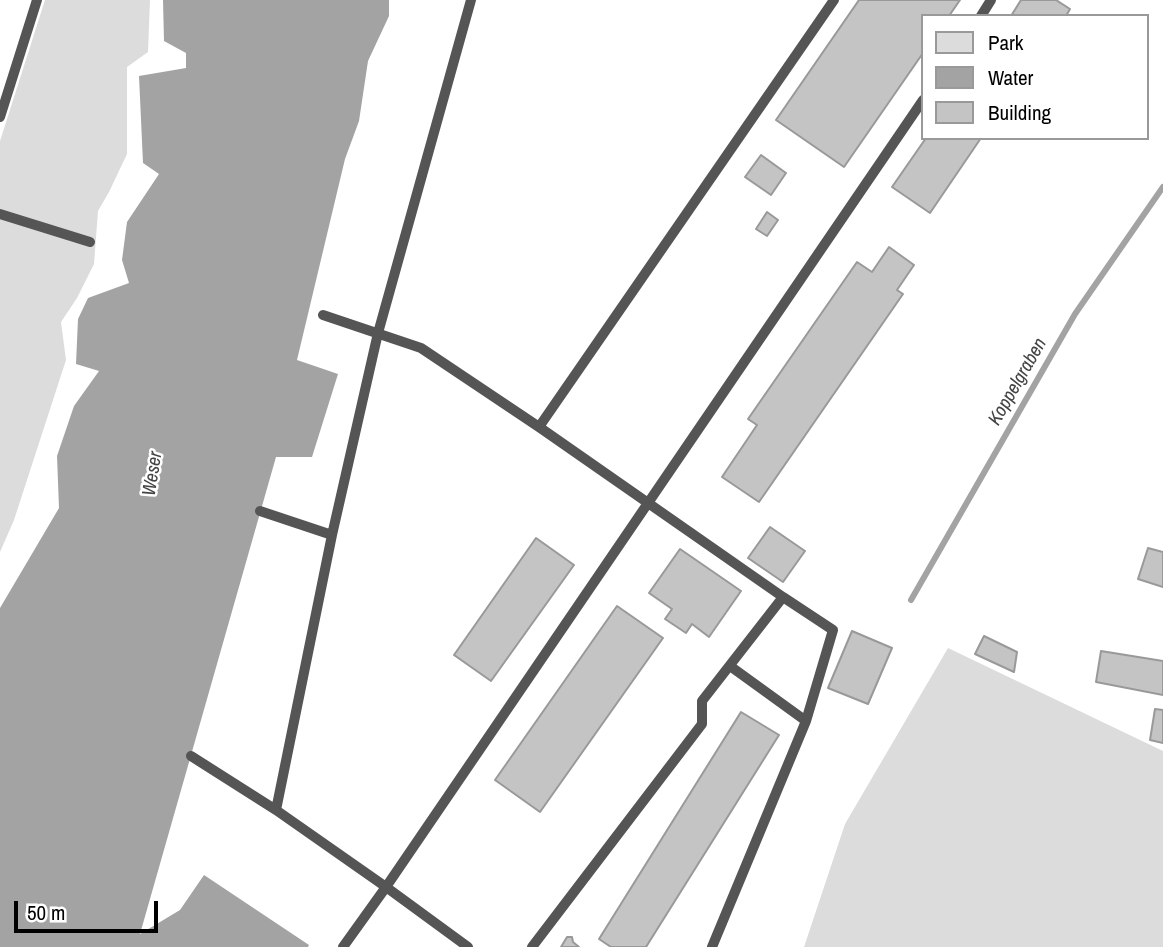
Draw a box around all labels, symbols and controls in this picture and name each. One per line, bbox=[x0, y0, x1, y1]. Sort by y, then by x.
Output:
legend bbox=[922, 14, 1149, 140]
text: Park bbox=[988, 28, 1023, 57]
text: Water bbox=[988, 63, 1033, 92]
text: Building bbox=[988, 98, 1051, 127]
water label: Koppelgraben bbox=[984, 334, 1052, 430]
water label: Weser bbox=[138, 450, 168, 498]
scale bar bbox=[18, 888, 161, 932]
text: 50 m bbox=[27, 898, 65, 927]

